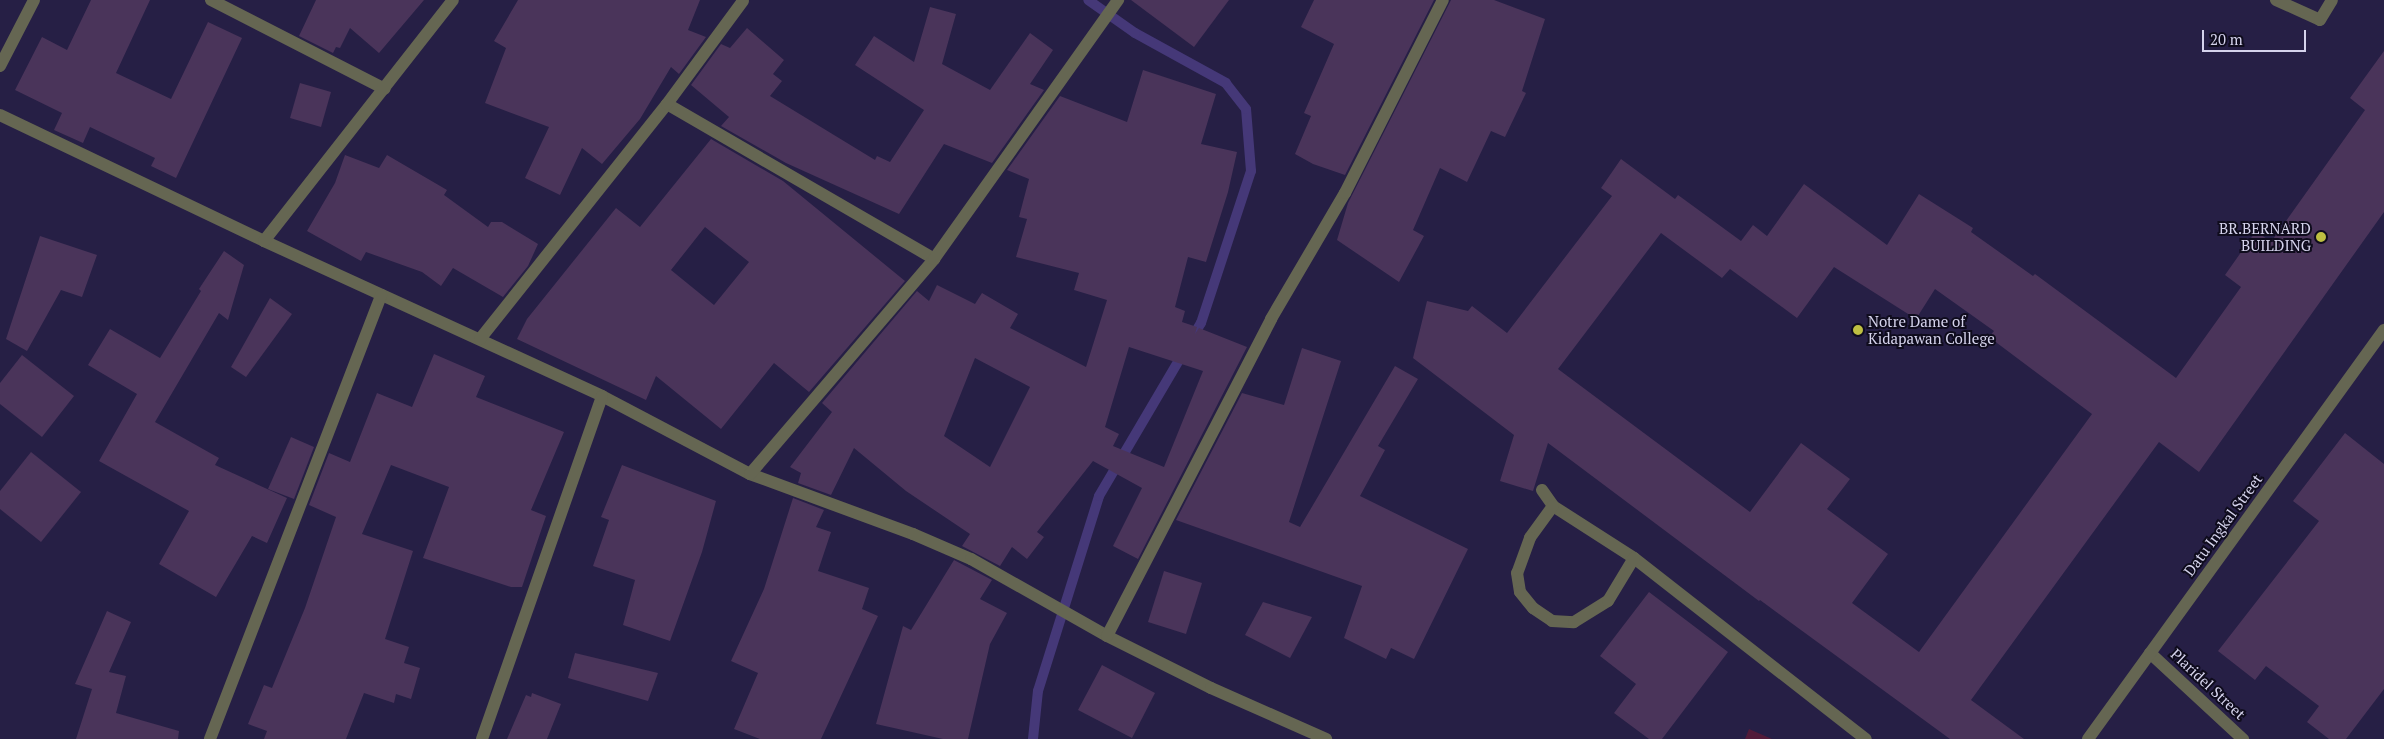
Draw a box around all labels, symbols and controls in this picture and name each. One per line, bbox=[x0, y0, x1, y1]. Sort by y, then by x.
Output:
scale bar bbox=[2204, 20, 2308, 52]
text: 20 m bbox=[2210, 29, 2243, 49]
place label: BR.BERNARD BUILDING bbox=[2219, 219, 2311, 254]
marker: BR.BERNARD BUILDING bbox=[2315, 231, 2327, 243]
place label: Notre Dame of Kidapawan College bbox=[1868, 312, 1995, 347]
marker: Notre Dame of Kidapawan College bbox=[1852, 324, 1864, 336]
street label: Datu Ingkal Street bbox=[2180, 471, 2266, 579]
street label: Plaridel Street bbox=[2167, 645, 2249, 723]

